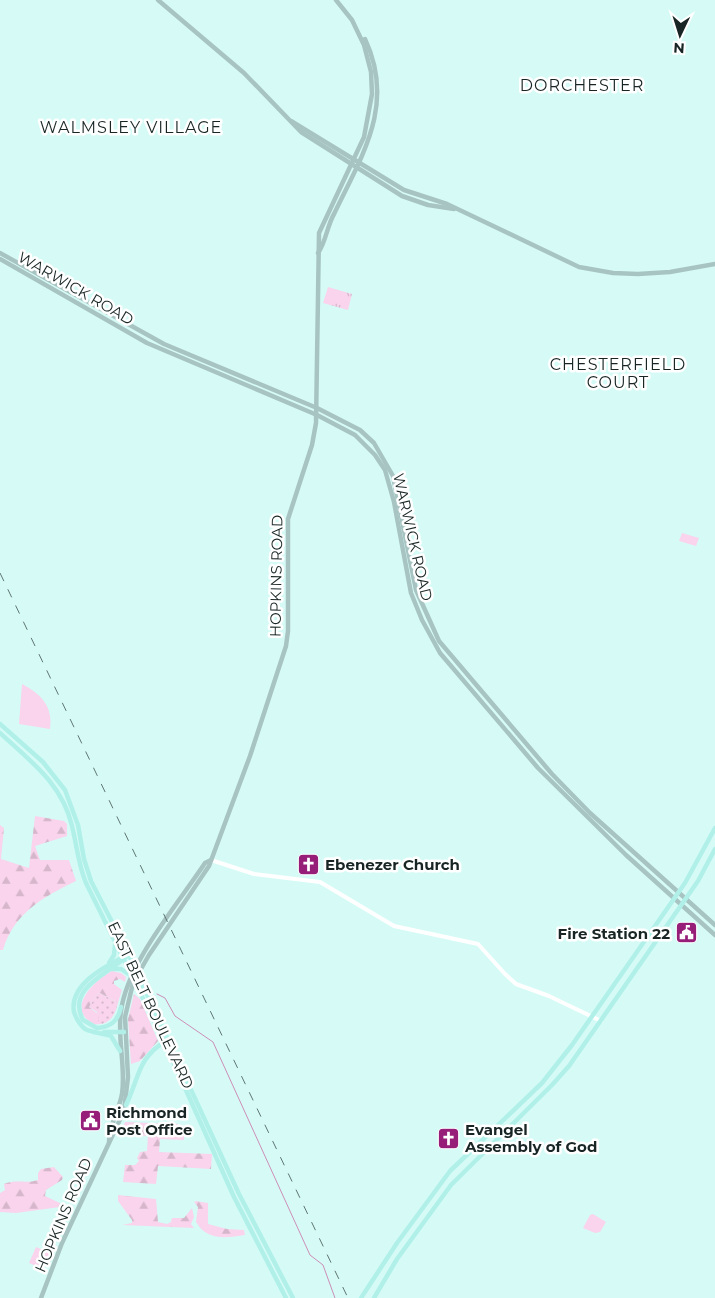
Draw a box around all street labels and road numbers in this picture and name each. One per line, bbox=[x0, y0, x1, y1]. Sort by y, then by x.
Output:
street label: WARWICK ROAD bbox=[15, 247, 137, 329]
street label: WARWICK ROAD bbox=[389, 471, 437, 603]
street label: HOPKINS ROAD bbox=[265, 515, 287, 637]
street label: EAST BELT BOULEVARD bbox=[104, 918, 198, 1092]
street label: HOPKINS ROAD bbox=[30, 1155, 96, 1275]

